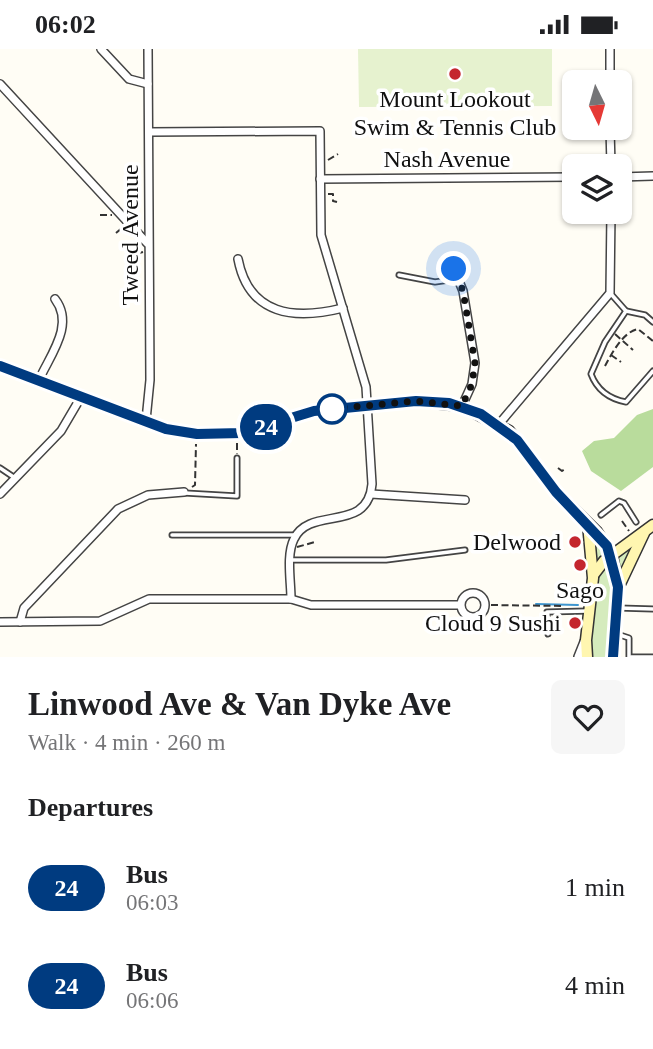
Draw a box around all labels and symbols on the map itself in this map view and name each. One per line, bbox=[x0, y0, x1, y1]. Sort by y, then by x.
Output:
marker: Mount Lookout Swim & Tennis Club bbox=[447, 66, 463, 82]
north arrow bbox=[562, 70, 632, 140]
place label: Mount Lookout Swim & Tennis Club bbox=[354, 86, 556, 140]
street label: Nash Avenue bbox=[384, 146, 510, 172]
street label: Tweed Avenue bbox=[117, 164, 143, 306]
your location bbox=[436, 251, 471, 286]
unlabelled marker bbox=[317, 394, 347, 424]
line badge: 24 bbox=[234, 404, 298, 450]
place label: Delwood bbox=[473, 529, 561, 555]
marker: Delwood bbox=[567, 534, 583, 550]
marker: Sago bbox=[572, 557, 588, 573]
place label: Sago bbox=[556, 577, 604, 603]
place label: Cloud 9 Sushi bbox=[425, 610, 561, 636]
marker: Cloud 9 Sushi bbox=[567, 615, 583, 631]

